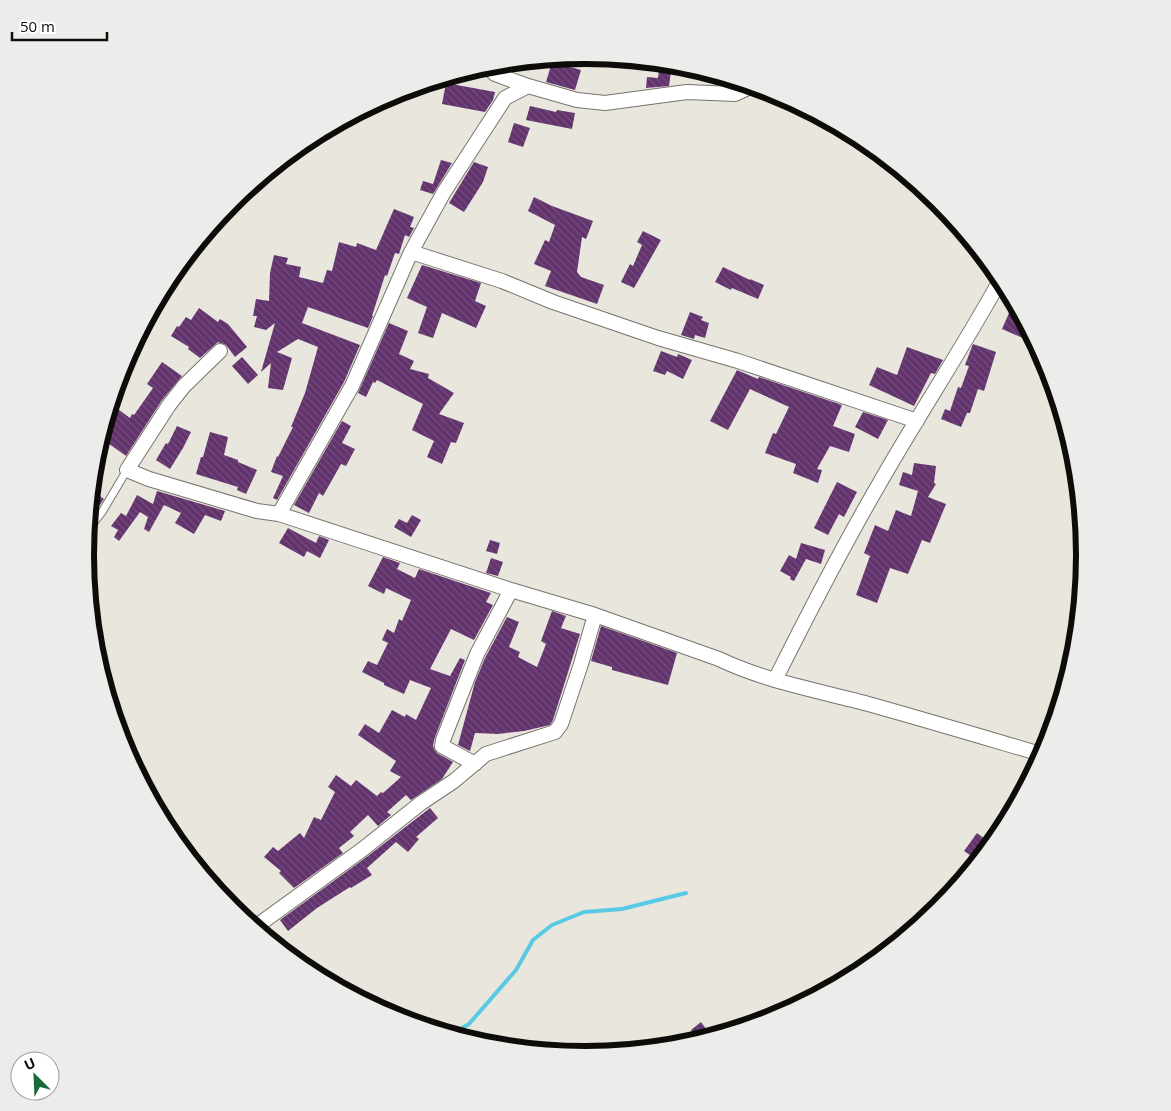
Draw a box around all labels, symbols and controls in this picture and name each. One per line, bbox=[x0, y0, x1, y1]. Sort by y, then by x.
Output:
scale bar bbox=[12, 10, 108, 42]
text: 50 m bbox=[20, 16, 55, 36]
north arrow bbox=[10, 1051, 60, 1101]
text: U bbox=[21, 1053, 38, 1075]

